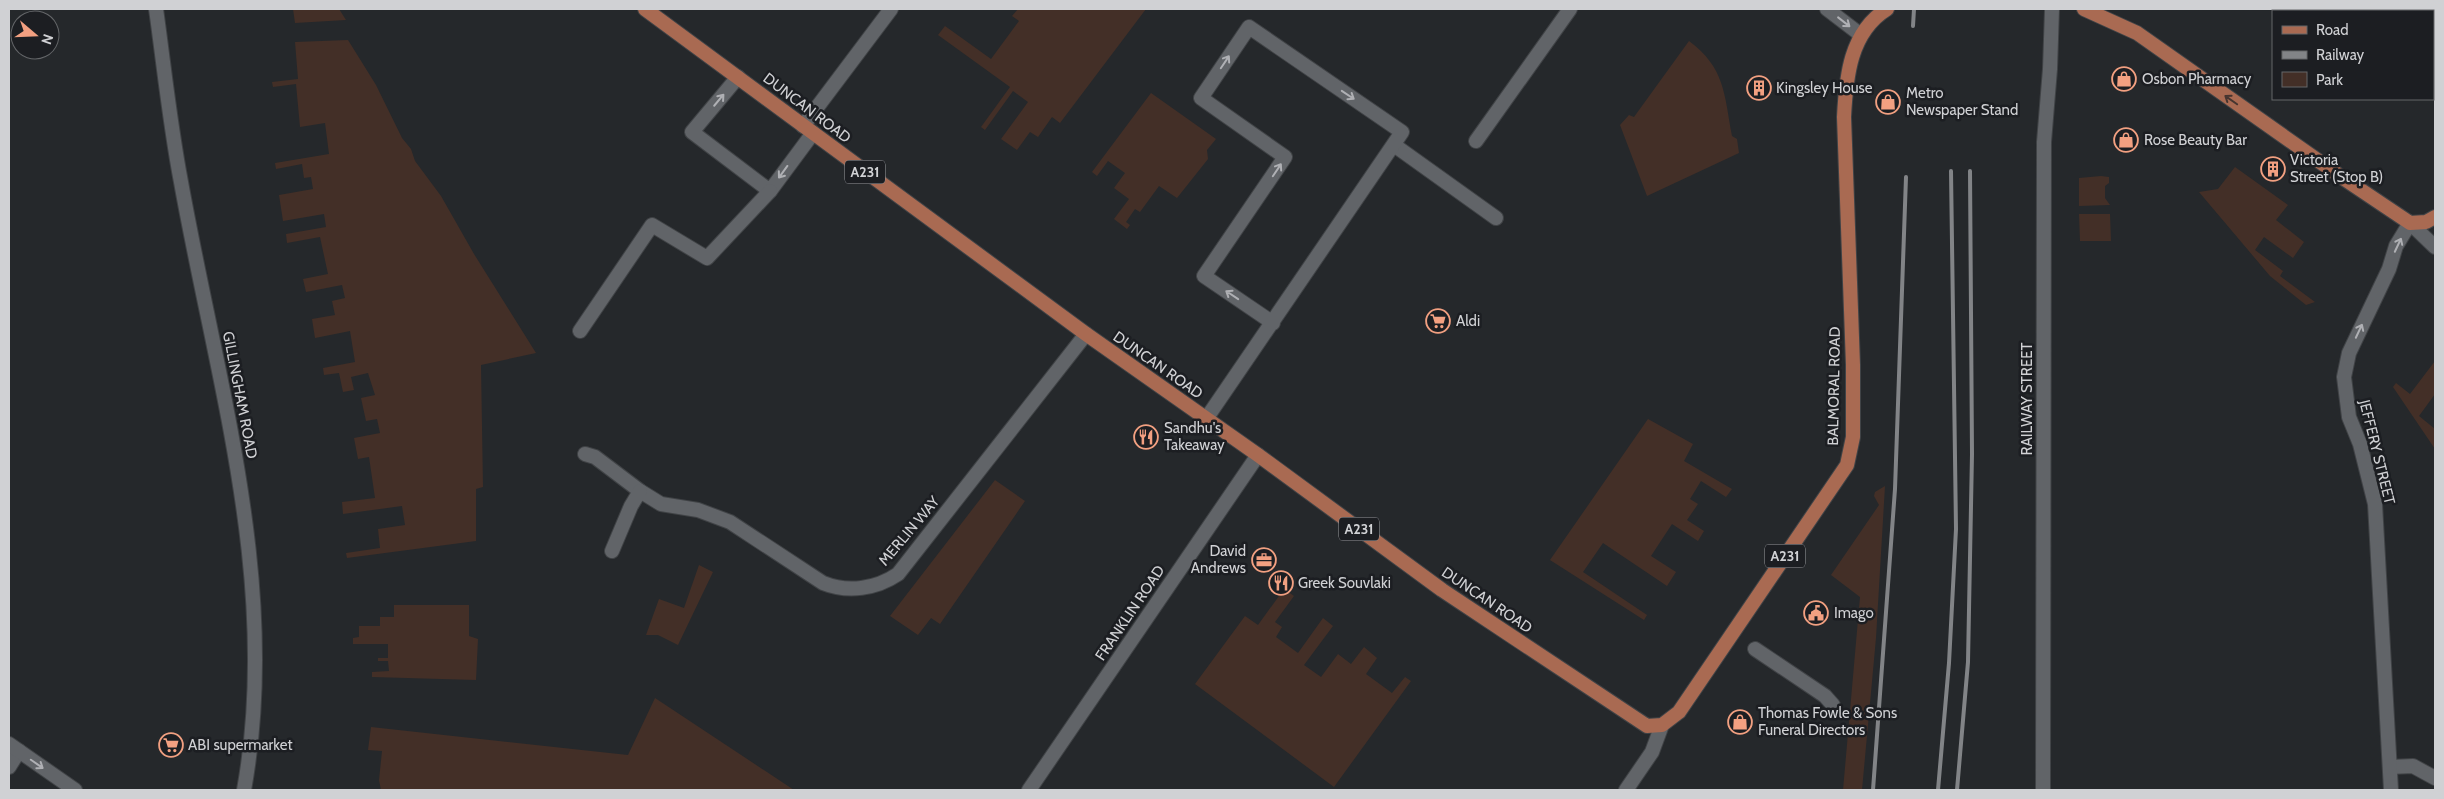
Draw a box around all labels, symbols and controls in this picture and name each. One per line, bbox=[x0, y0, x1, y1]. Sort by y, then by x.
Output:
north arrow bbox=[10, 10, 60, 60]
legend bbox=[2272, 10, 2434, 100]
one-way arrow bbox=[1837, 17, 1851, 27]
text: Road bbox=[2316, 21, 2349, 39]
text: N bbox=[37, 32, 57, 47]
text: Railway bbox=[2316, 46, 2365, 64]
one-way arrow bbox=[1220, 56, 1230, 70]
shop icon: Osbon Pharmacy bbox=[2111, 66, 2137, 92]
street label: DUNCAN ROAD bbox=[760, 69, 855, 147]
place label: Osbon Pharmacy bbox=[2142, 70, 2252, 88]
text: Park bbox=[2316, 71, 2343, 89]
building icon: Kingsley House bbox=[1746, 75, 1772, 101]
place label: Kingsley House bbox=[1776, 79, 1873, 97]
place label: Metro Newspaper Stand bbox=[1906, 84, 2018, 119]
shop icon: Metro Newspaper Stand bbox=[1875, 89, 1901, 115]
one-way arrow bbox=[1341, 90, 1355, 100]
one-way arrow bbox=[714, 94, 725, 107]
one-way arrow bbox=[2224, 95, 2238, 105]
shop icon: Rose Beauty Bar bbox=[2113, 127, 2139, 153]
place label: Rose Beauty Bar bbox=[2144, 131, 2247, 149]
place label: Victoria Street (Stop B) bbox=[2290, 151, 2383, 186]
building icon: Victoria Street (Stop B) bbox=[2260, 156, 2286, 182]
road number: A231 bbox=[845, 160, 885, 183]
one-way arrow bbox=[1271, 163, 1282, 177]
one-way arrow bbox=[778, 165, 789, 178]
one-way arrow bbox=[2393, 238, 2403, 253]
one-way arrow bbox=[1226, 290, 1240, 300]
supermarket icon: Aldi bbox=[1425, 308, 1451, 334]
place label: Aldi bbox=[1456, 312, 1480, 330]
one-way arrow bbox=[2355, 324, 2365, 339]
street label: BALMORAL ROAD bbox=[1824, 326, 1844, 446]
street label: DUNCAN ROAD bbox=[1110, 327, 1206, 403]
street label: GILLINGHAM ROAD bbox=[219, 330, 261, 460]
street label: RAILWAY STREET bbox=[2018, 342, 2036, 456]
street label: JEFFERY STREET bbox=[2355, 397, 2399, 506]
place label: Sandhu's Takeaway bbox=[1164, 419, 1225, 454]
restaurant icon: Sandhu's Takeaway bbox=[1133, 424, 1159, 450]
street label: MERLIN WAY bbox=[875, 492, 944, 569]
road number: A231 bbox=[1339, 518, 1379, 540]
place label: David Andrews bbox=[1191, 542, 1246, 577]
road number: A231 bbox=[1765, 544, 1805, 568]
office icon: David Andrews bbox=[1251, 547, 1277, 573]
street label: FRANKLIN ROAD bbox=[1091, 562, 1169, 664]
street label: DUNCAN ROAD bbox=[1438, 563, 1536, 637]
restaurant icon: Greek Souvlaki bbox=[1268, 570, 1294, 596]
place label: Greek Souvlaki bbox=[1298, 574, 1391, 592]
public building icon: Imago bbox=[1803, 600, 1829, 626]
place label: Imago bbox=[1834, 604, 1874, 622]
place label: Thomas Fowle & Sons Funeral Directors bbox=[1758, 704, 1897, 739]
shop icon: Thomas Fowle & Sons Funeral Directors bbox=[1727, 709, 1753, 735]
supermarket icon: ABI supermarket bbox=[158, 732, 184, 758]
place label: ABI supermarket bbox=[188, 736, 292, 754]
one-way arrow bbox=[30, 759, 44, 769]

